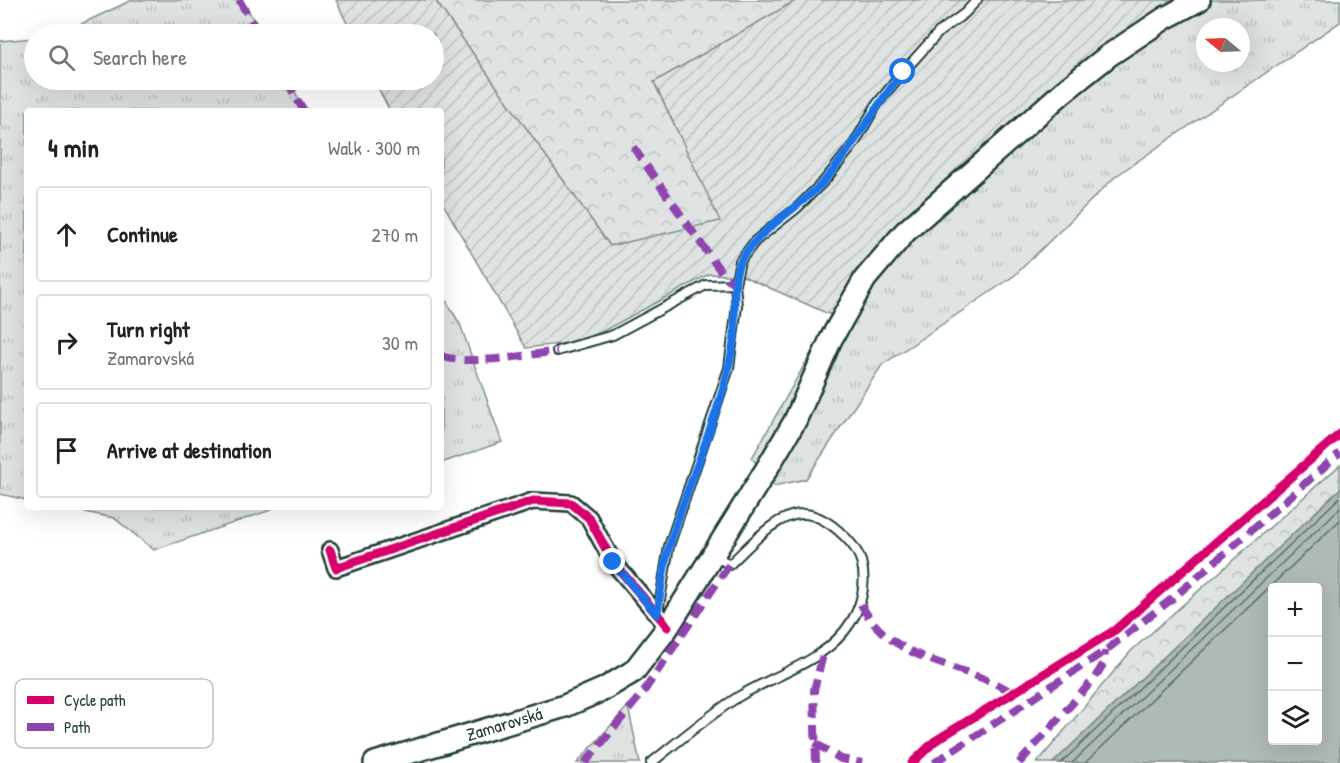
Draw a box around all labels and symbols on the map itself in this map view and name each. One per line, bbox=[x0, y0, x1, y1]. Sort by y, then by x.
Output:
north arrow bbox=[1196, 18, 1250, 72]
route start bbox=[889, 58, 915, 84]
route end bbox=[599, 548, 625, 574]
legend bbox=[15, 679, 213, 748]
text: Cycle path bbox=[64, 689, 126, 711]
street label: Zamarovská bbox=[463, 700, 545, 747]
text: Path bbox=[64, 716, 90, 738]

